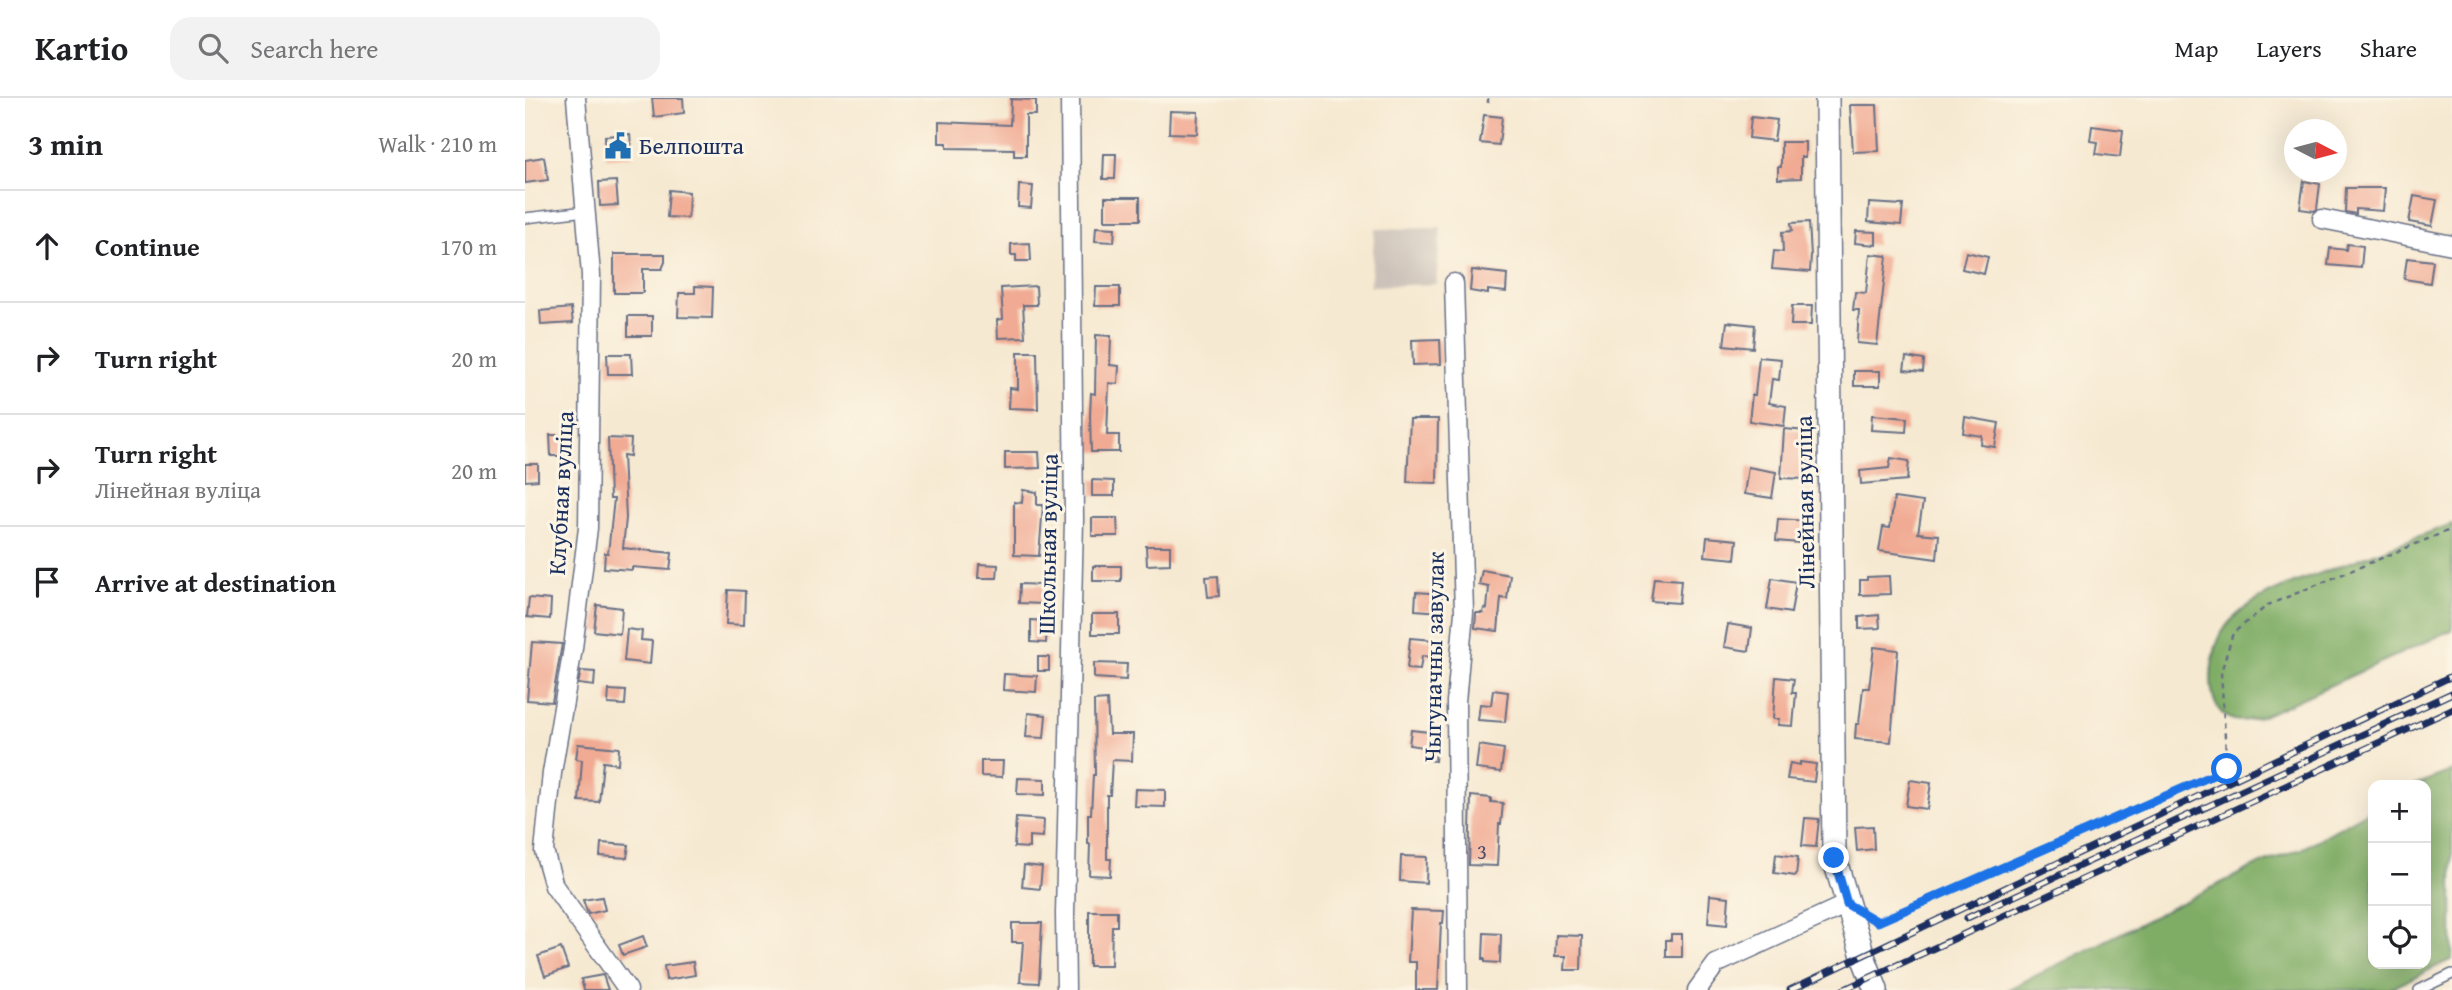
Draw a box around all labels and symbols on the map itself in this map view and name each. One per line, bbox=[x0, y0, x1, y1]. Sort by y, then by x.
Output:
north arrow bbox=[2284, 119, 2347, 182]
place label: Белпошта bbox=[639, 128, 745, 163]
public building icon: Белпошта bbox=[603, 131, 633, 161]
street label: Клубная вуліца bbox=[539, 409, 582, 576]
street label: Лінейная вуліца bbox=[1785, 415, 1824, 589]
street label: Школьная вуліца bbox=[1028, 453, 1067, 635]
street label: Чыгуначны завулак bbox=[1414, 551, 1453, 763]
route start bbox=[2211, 753, 2242, 784]
house number: 3 bbox=[1477, 836, 1487, 867]
route end bbox=[1818, 842, 1849, 873]

